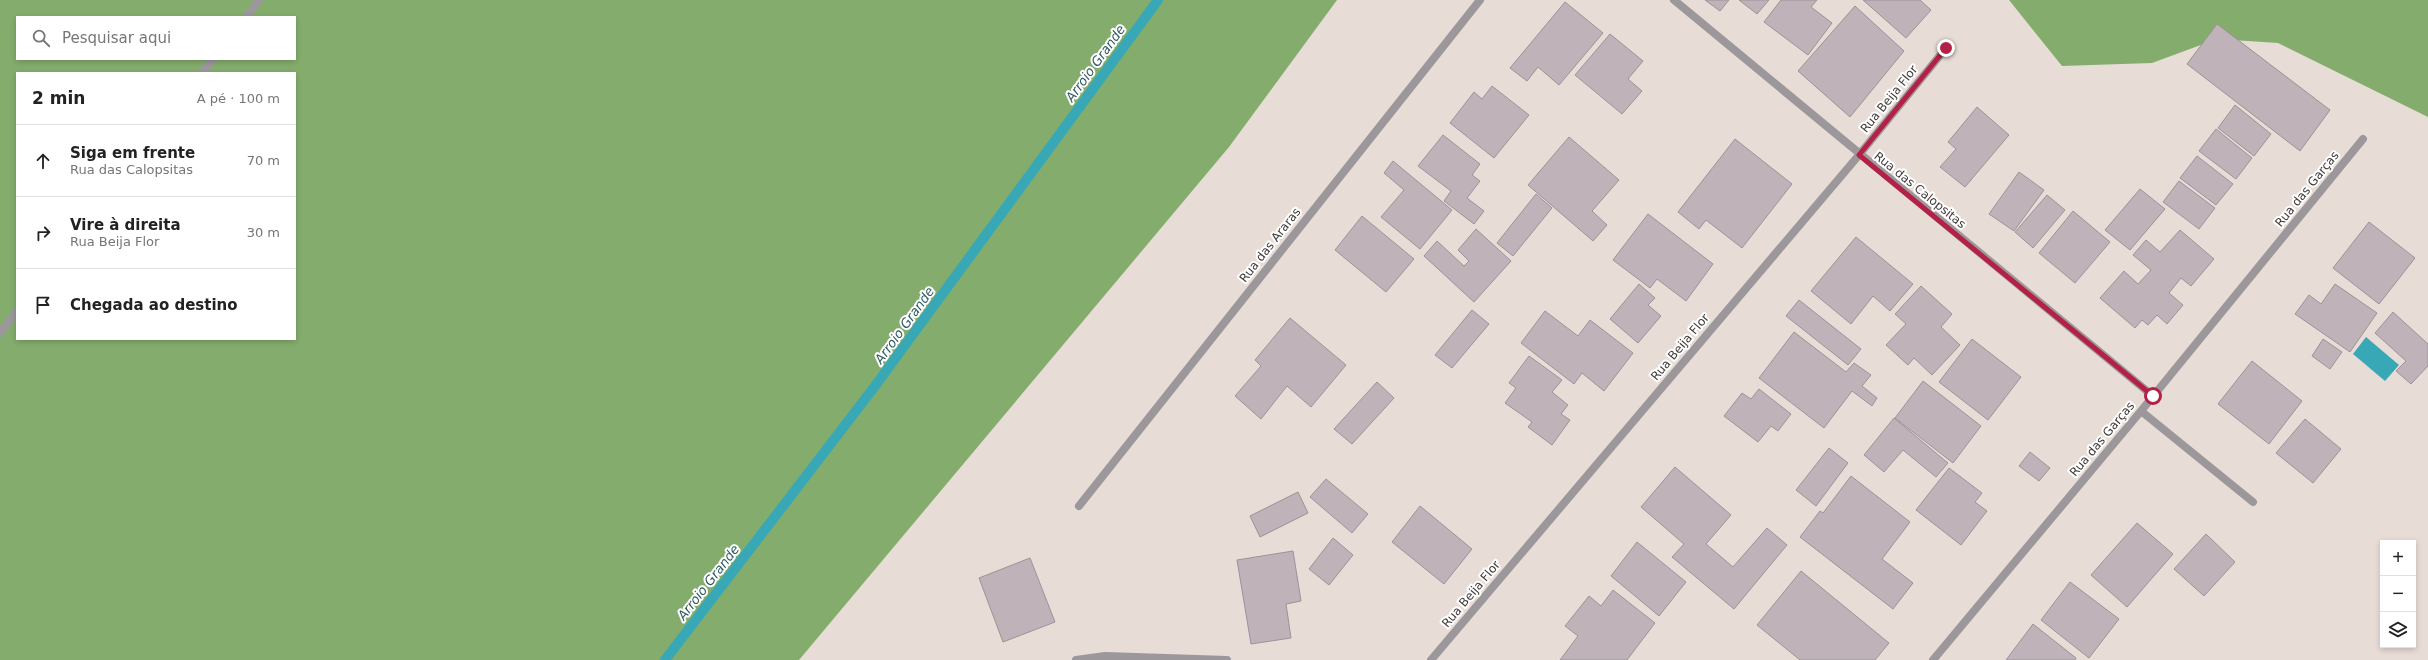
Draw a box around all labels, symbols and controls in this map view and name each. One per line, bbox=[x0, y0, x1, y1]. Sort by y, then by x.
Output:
search box bbox=[16, 16, 296, 60]
water label: Arroio Grande bbox=[1062, 22, 1128, 105]
icon: search bbox=[30, 27, 52, 49]
text: Pesquisar aqui bbox=[62, 29, 171, 47]
route end bbox=[1937, 39, 1955, 57]
street label: Rua Beija Flor bbox=[1858, 62, 1920, 135]
text: 2 min bbox=[32, 88, 85, 108]
text: A pé · 100 m bbox=[197, 91, 280, 106]
text: Siga em frente bbox=[70, 144, 195, 162]
street label: Rua das Garças bbox=[2272, 148, 2342, 230]
street label: Rua das Calopsitas bbox=[1871, 149, 1969, 231]
icon: ahead bbox=[32, 150, 54, 172]
text: 70 m bbox=[247, 153, 280, 168]
text: Rua das Calopsitas bbox=[70, 162, 193, 177]
street label: Rua das Araras bbox=[1237, 205, 1303, 285]
text: Vire à direita bbox=[70, 216, 181, 234]
icon: right bbox=[32, 222, 54, 244]
text: 30 m bbox=[247, 225, 280, 240]
text: Rua Beija Flor bbox=[70, 234, 159, 249]
water label: Arroio Grande bbox=[871, 284, 937, 367]
icon: arrive bbox=[32, 294, 54, 316]
text: Chegada ao destino bbox=[70, 296, 238, 314]
street label: Rua Beija Flor bbox=[1648, 311, 1712, 383]
route start bbox=[2144, 387, 2162, 405]
street label: Rua das Garças bbox=[2067, 399, 2137, 479]
map controls bbox=[2380, 540, 2416, 648]
button: + bbox=[2380, 540, 2416, 576]
water label: Arroio Grande bbox=[674, 542, 742, 624]
street label: Rua Beija Flor bbox=[1439, 558, 1503, 630]
button: − bbox=[2380, 576, 2416, 612]
button: layers bbox=[2380, 612, 2416, 648]

